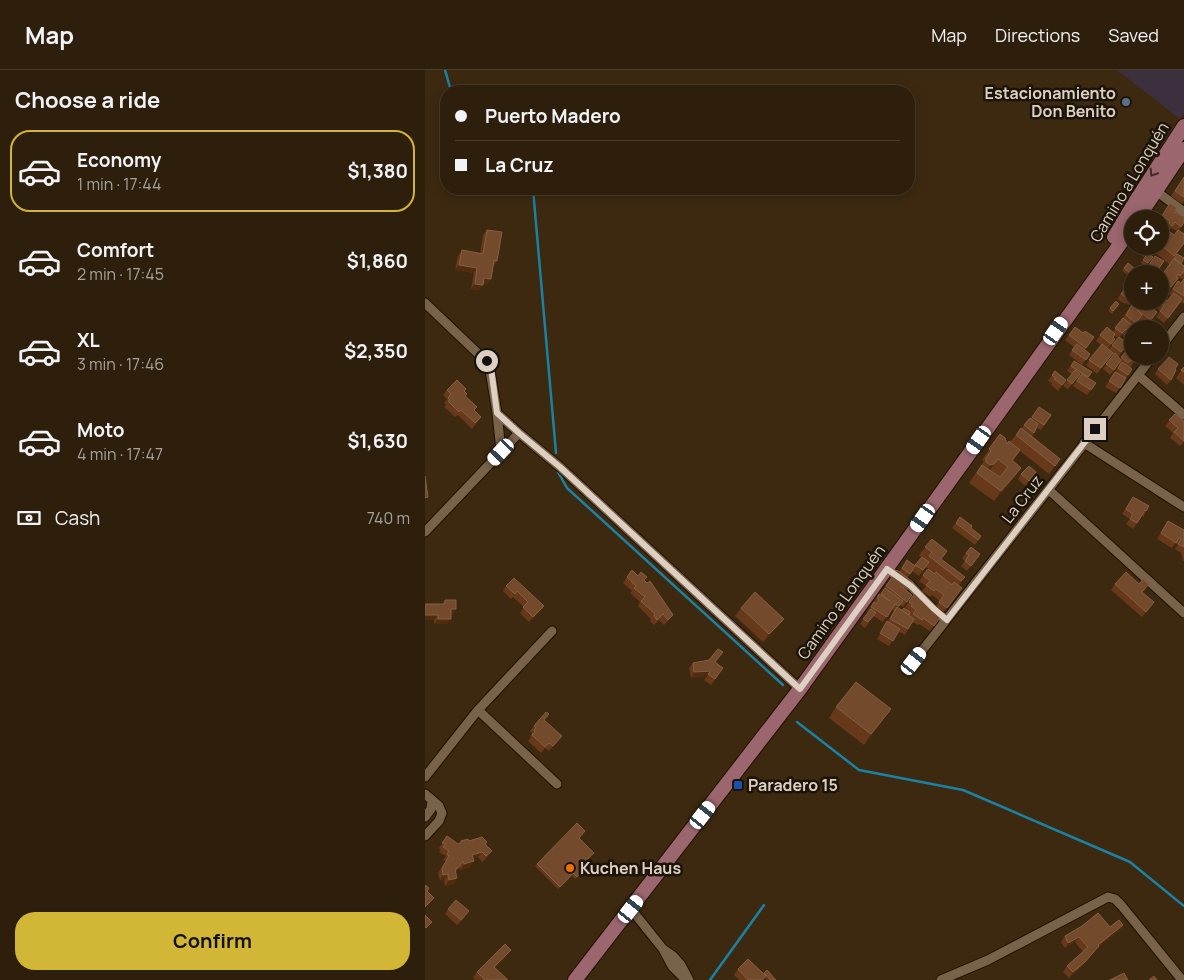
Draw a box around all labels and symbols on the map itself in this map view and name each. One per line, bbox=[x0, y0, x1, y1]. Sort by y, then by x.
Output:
place label: Estacionamiento Don Benito bbox=[985, 82, 1116, 122]
marker: Estacionamiento Don Benito bbox=[1120, 96, 1132, 108]
street label: Camino a Lonquén bbox=[1084, 118, 1174, 246]
one-way arrow bbox=[1150, 167, 1160, 176]
car bbox=[1041, 314, 1070, 348]
route start bbox=[476, 350, 498, 372]
route end bbox=[1084, 418, 1106, 440]
car bbox=[964, 423, 993, 457]
car bbox=[485, 436, 516, 468]
street label: La Cruz bbox=[996, 470, 1048, 528]
car bbox=[908, 501, 937, 535]
street label: Camino a Lonquén bbox=[792, 540, 890, 664]
car bbox=[898, 645, 929, 677]
place label: Paradero 15 bbox=[748, 774, 838, 796]
marker: Paradero 15 bbox=[732, 779, 744, 791]
car bbox=[687, 799, 718, 831]
place label: Kuchen Haus bbox=[580, 857, 681, 879]
marker: Kuchen Haus bbox=[564, 862, 576, 874]
car bbox=[615, 893, 646, 925]

